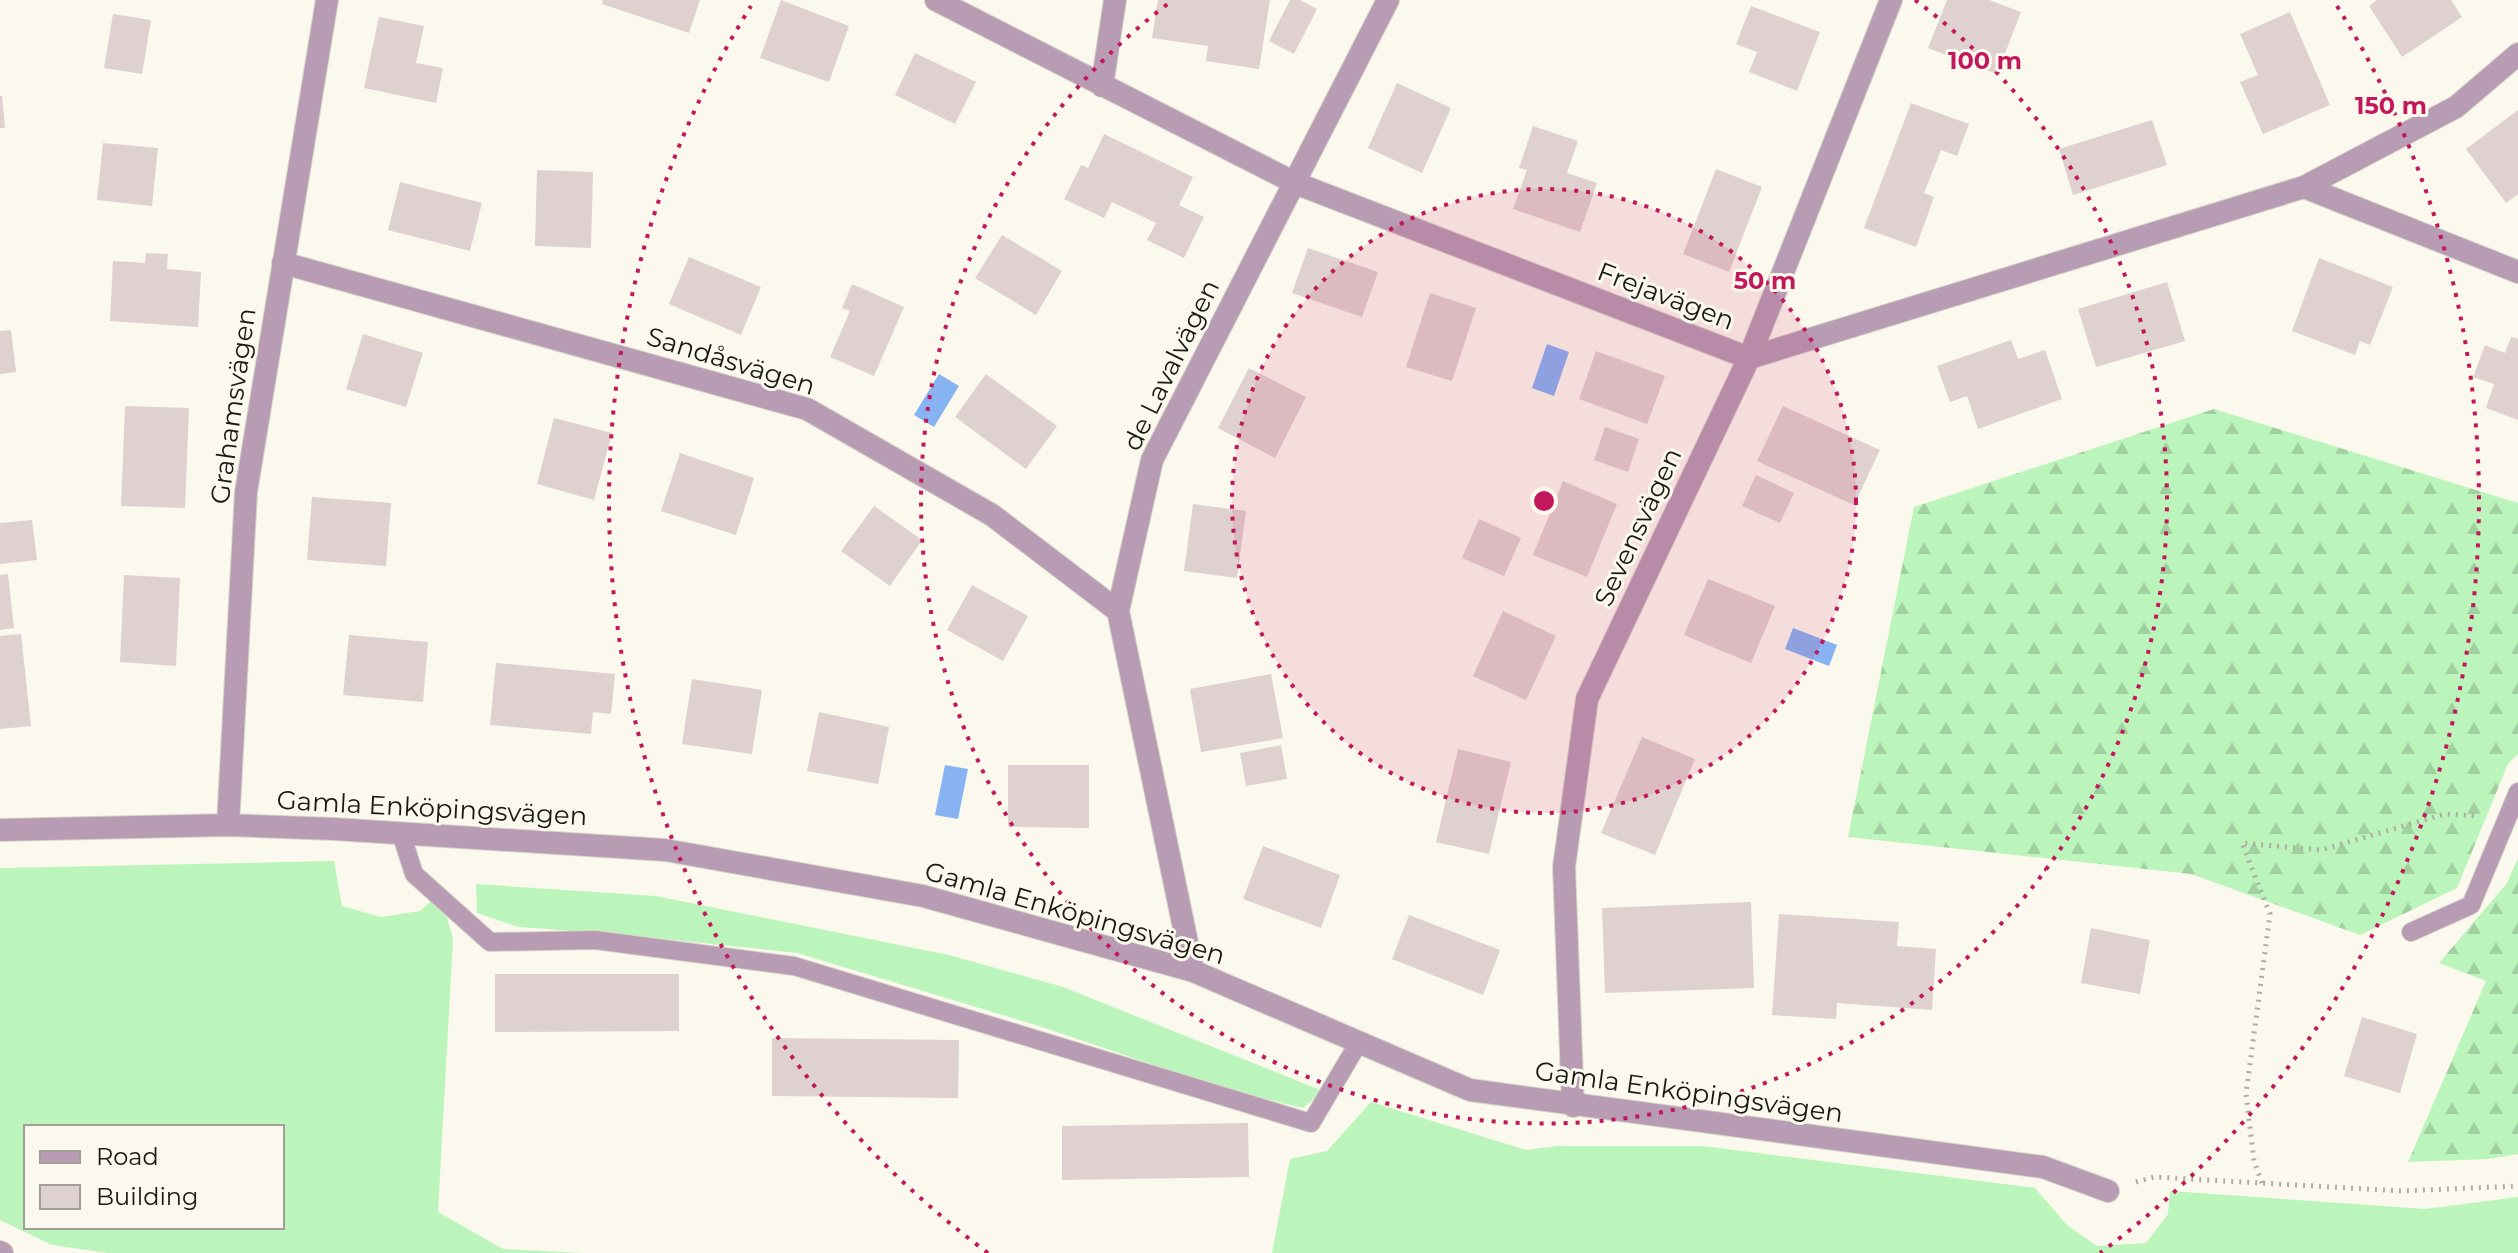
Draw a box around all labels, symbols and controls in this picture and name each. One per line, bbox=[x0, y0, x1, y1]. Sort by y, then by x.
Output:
text: 100 m bbox=[1948, 46, 2022, 75]
text: 150 m bbox=[2355, 91, 2427, 120]
street label: Frejavägen bbox=[1593, 255, 1739, 337]
text: 50 m bbox=[1734, 266, 1796, 295]
street label: de Lavalvägen bbox=[1116, 274, 1226, 456]
street label: Grahamsvägen bbox=[203, 306, 263, 506]
street label: Sandåsvägen bbox=[643, 320, 819, 402]
street label: Sevensvägen bbox=[1587, 443, 1689, 611]
centre of rings bbox=[1530, 487, 1558, 515]
street label: Gamla Enköpingsvägen bbox=[276, 784, 588, 832]
street label: Gamla Enköpingsvägen bbox=[921, 855, 1229, 971]
street label: Gamla Enköpingsvägen bbox=[1533, 1055, 1845, 1129]
legend bbox=[24, 1125, 284, 1229]
text: Road bbox=[96, 1142, 159, 1171]
text: Building bbox=[96, 1182, 199, 1211]

